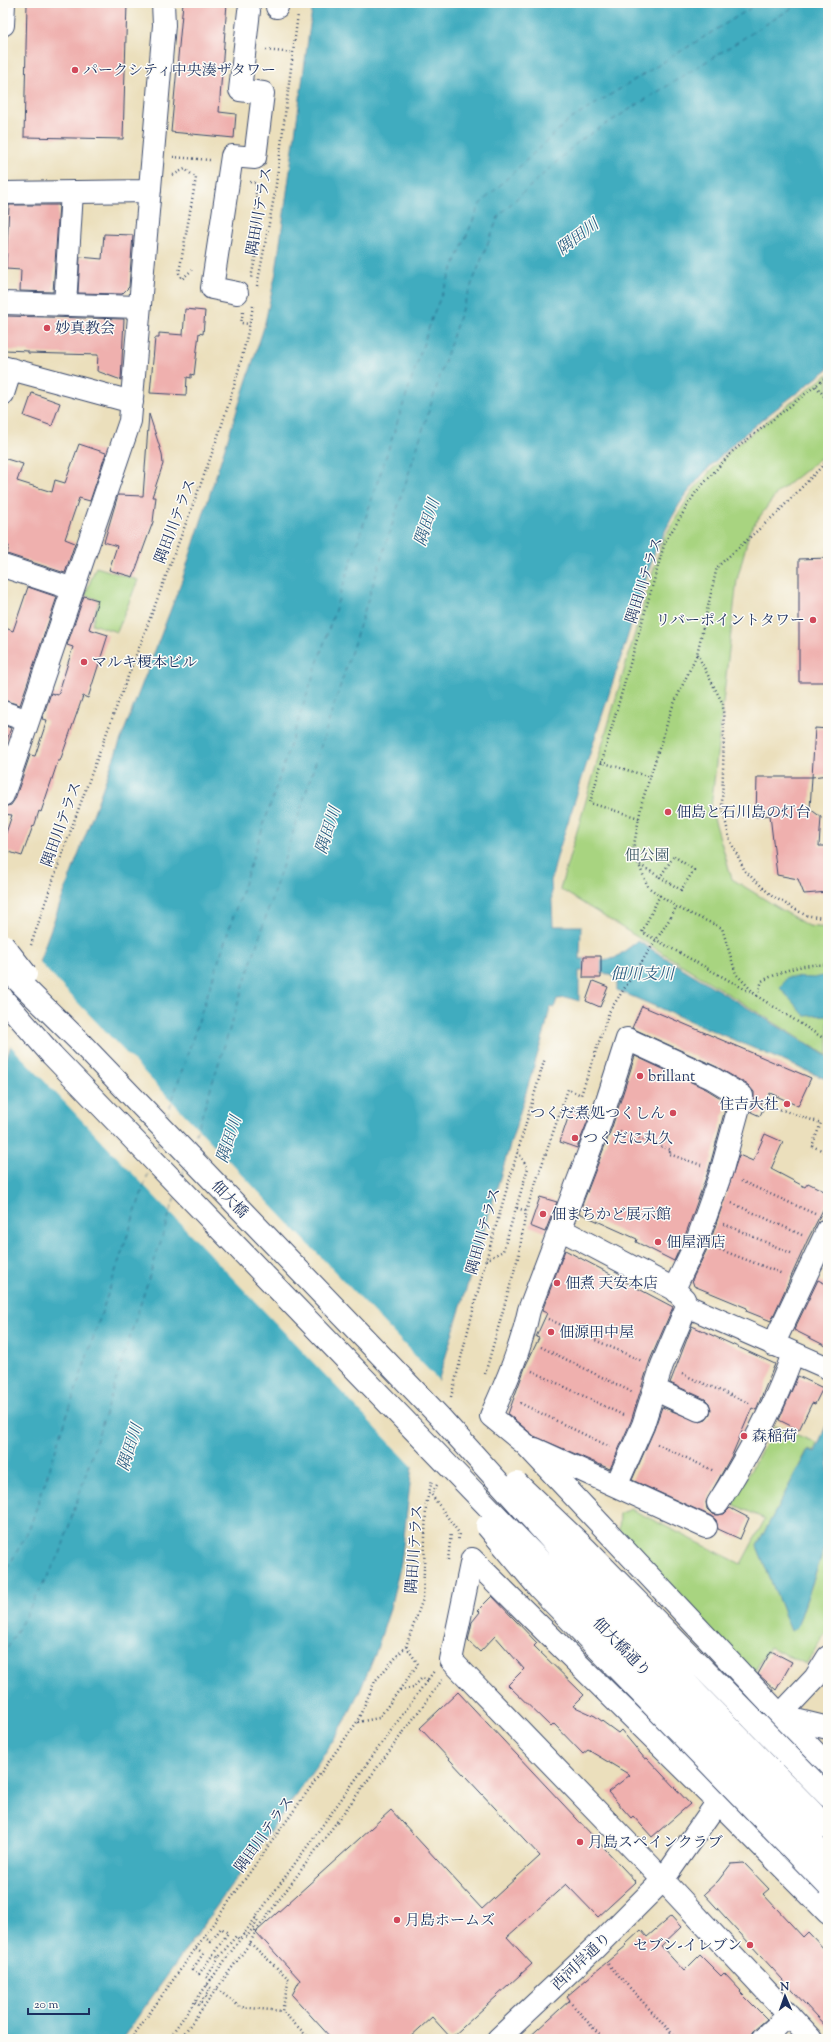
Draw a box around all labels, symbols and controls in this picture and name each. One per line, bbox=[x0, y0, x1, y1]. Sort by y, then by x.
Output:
place label: パークシティ中央湊ザタワー bbox=[83, 61, 276, 82]
marker: パークシティ中央湊ザタワー bbox=[70, 65, 80, 75]
street label: 隅田川テラス bbox=[242, 165, 279, 257]
water label: 隅田川 bbox=[552, 213, 606, 262]
place label: 妙真教会 bbox=[55, 319, 115, 340]
marker: 妙真教会 bbox=[42, 323, 52, 333]
street label: 隅田川テラス bbox=[151, 476, 202, 567]
water label: 隅田川 bbox=[410, 494, 447, 549]
street label: 隅田川テラス bbox=[622, 535, 669, 626]
place label: リバーポイントタワー bbox=[655, 611, 805, 632]
marker: リバーポイントタワー bbox=[808, 615, 818, 625]
place label: マルキ榎本ビル bbox=[92, 653, 197, 674]
marker: マルキ榎本ビル bbox=[79, 657, 89, 667]
street label: 隅田川テラス bbox=[37, 779, 88, 870]
water label: 隅田川 bbox=[311, 802, 348, 857]
place label: 佃島と石川島の灯台 bbox=[676, 803, 811, 824]
marker: 佃島と石川島の灯台 bbox=[663, 807, 673, 817]
park label: 佃公園 bbox=[624, 846, 670, 867]
water label: 佃川支川 bbox=[610, 964, 676, 987]
place label: brillant bbox=[648, 1067, 695, 1088]
marker: brillant bbox=[635, 1071, 645, 1081]
place label: 住吉大社 bbox=[719, 1095, 779, 1116]
marker: 住吉大社 bbox=[782, 1099, 792, 1109]
place label: つくだ煮処つくしん bbox=[530, 1104, 665, 1125]
marker: つくだ煮処つくしん bbox=[668, 1108, 678, 1118]
water label: 隅田川 bbox=[212, 1111, 249, 1166]
place label: つくだに丸久 bbox=[583, 1129, 673, 1150]
marker: つくだに丸久 bbox=[570, 1133, 580, 1143]
street label: 佃大橋 bbox=[206, 1177, 252, 1224]
street label: 隅田川テラス bbox=[462, 1185, 507, 1277]
place label: 佃まちかど展示館 bbox=[551, 1205, 671, 1226]
marker: 佃まちかど展示館 bbox=[538, 1209, 548, 1219]
place label: 佃屋酒店 bbox=[666, 1233, 726, 1254]
marker: 佃屋酒店 bbox=[653, 1237, 663, 1247]
place label: 佃煮 天安本店 bbox=[565, 1274, 658, 1295]
marker: 佃煮 天安本店 bbox=[552, 1278, 562, 1288]
place label: 佃源田中屋 bbox=[559, 1323, 634, 1344]
marker: 佃源田中屋 bbox=[546, 1327, 556, 1337]
water label: 隅田川 bbox=[113, 1419, 150, 1474]
place label: 森稲荷 bbox=[752, 1427, 797, 1448]
marker: 森稲荷 bbox=[739, 1431, 749, 1441]
street label: 隅田川テラス bbox=[402, 1504, 429, 1595]
street label: 佃大橋通り bbox=[587, 1614, 655, 1682]
street label: 隅田川テラス bbox=[230, 1792, 300, 1877]
place label: 月島スペインクラブ bbox=[588, 1833, 723, 1854]
marker: 月島スペインクラブ bbox=[575, 1837, 585, 1847]
place label: 月島ホームズ bbox=[405, 1911, 495, 1932]
marker: 月島ホームズ bbox=[392, 1915, 402, 1925]
street label: 西河岸通り bbox=[548, 1928, 616, 1996]
place label: セブン-イレブン bbox=[633, 1936, 742, 1957]
marker: セブン-イレブン bbox=[745, 1940, 755, 1950]
north arrow bbox=[765, 1976, 805, 2016]
text: N bbox=[779, 1979, 790, 1995]
scale bar bbox=[28, 1990, 89, 2016]
text: 20 m bbox=[34, 1996, 59, 2014]

